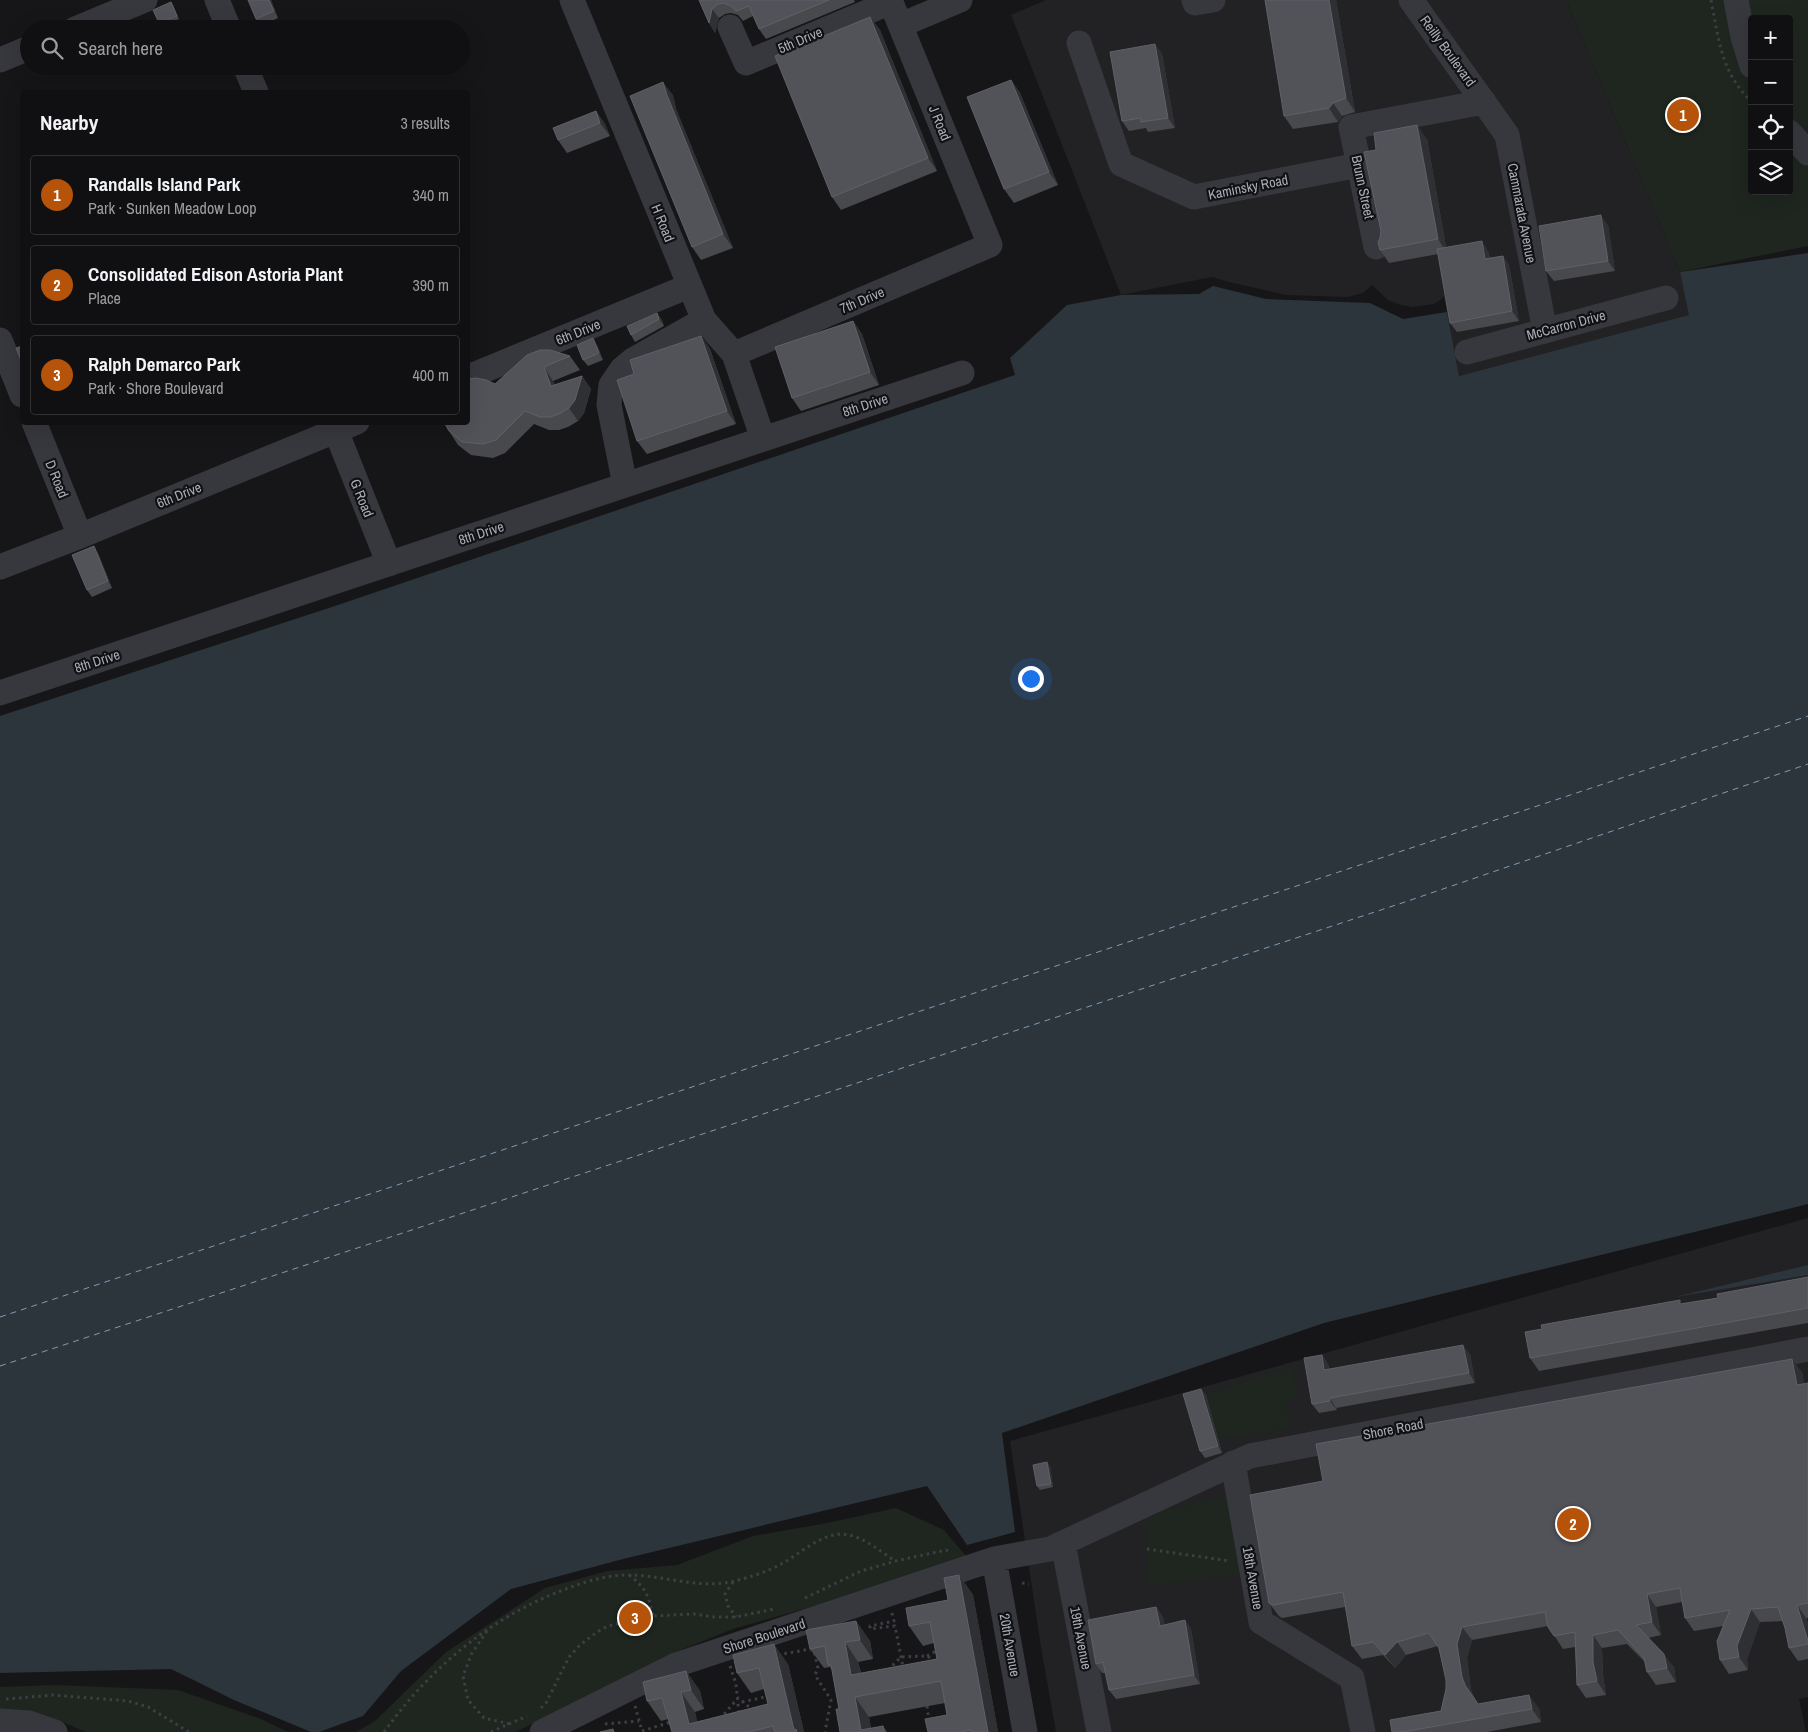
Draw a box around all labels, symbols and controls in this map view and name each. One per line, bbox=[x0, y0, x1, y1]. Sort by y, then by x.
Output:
street label: Reilly Boulevard bbox=[1416, 12, 1480, 90]
map controls bbox=[1748, 15, 1793, 195]
button: + bbox=[1748, 15, 1793, 60]
search box bbox=[20, 20, 470, 75]
street label: 5th Drive bbox=[775, 23, 825, 57]
icon: search bbox=[38, 34, 66, 62]
text: Search here bbox=[78, 35, 163, 61]
button: − bbox=[1748, 60, 1793, 105]
pin: 1 bbox=[1667, 96, 1699, 134]
street label: J Road bbox=[925, 103, 955, 143]
button: locate bbox=[1748, 105, 1793, 150]
text: Nearby bbox=[40, 108, 98, 137]
text: 3 results bbox=[400, 112, 450, 134]
button: layers bbox=[1748, 150, 1793, 195]
street label: Brunn Street bbox=[1347, 154, 1379, 220]
street label: Cammarata Avenue bbox=[1504, 162, 1540, 264]
street label: Kaminsky Road bbox=[1207, 170, 1289, 204]
text: Randalls Island Park bbox=[88, 171, 240, 197]
text: 1 bbox=[53, 184, 61, 206]
text: 340 m bbox=[413, 184, 449, 206]
text: Park · Sunken Meadow Loop bbox=[88, 197, 256, 219]
street label: H Road bbox=[647, 202, 679, 244]
text: Consolidated Edison Astoria Plant bbox=[88, 261, 343, 287]
text: 2 bbox=[53, 274, 61, 296]
text: 390 m bbox=[413, 274, 449, 296]
street label: 7th Drive bbox=[837, 283, 887, 317]
text: Place bbox=[88, 287, 121, 309]
street label: McCarron Drive bbox=[1525, 306, 1607, 344]
street label: 6th Drive bbox=[553, 315, 603, 349]
text: Ralph Demarco Park bbox=[88, 351, 240, 377]
text: 3 bbox=[53, 364, 61, 386]
text: 400 m bbox=[413, 364, 449, 386]
text: Park · Shore Boulevard bbox=[88, 377, 224, 399]
street label: 8th Drive bbox=[840, 389, 890, 421]
street label: D Road bbox=[41, 458, 73, 500]
street label: G Road bbox=[346, 476, 378, 520]
street label: 6th Drive bbox=[154, 478, 204, 512]
street label: 8th Drive bbox=[456, 517, 506, 549]
street label: 8th Drive bbox=[72, 645, 122, 677]
your location bbox=[1018, 666, 1044, 692]
street label: Shore Road bbox=[1361, 1414, 1425, 1444]
pin: 2 bbox=[1557, 1505, 1589, 1543]
street label: 18th Avenue bbox=[1239, 1545, 1267, 1611]
pin: 3 bbox=[619, 1599, 651, 1637]
street label: 19th Avenue bbox=[1066, 1605, 1096, 1671]
street label: 20th Avenue bbox=[996, 1612, 1024, 1678]
street label: Shore Boulevard bbox=[721, 1614, 807, 1658]

